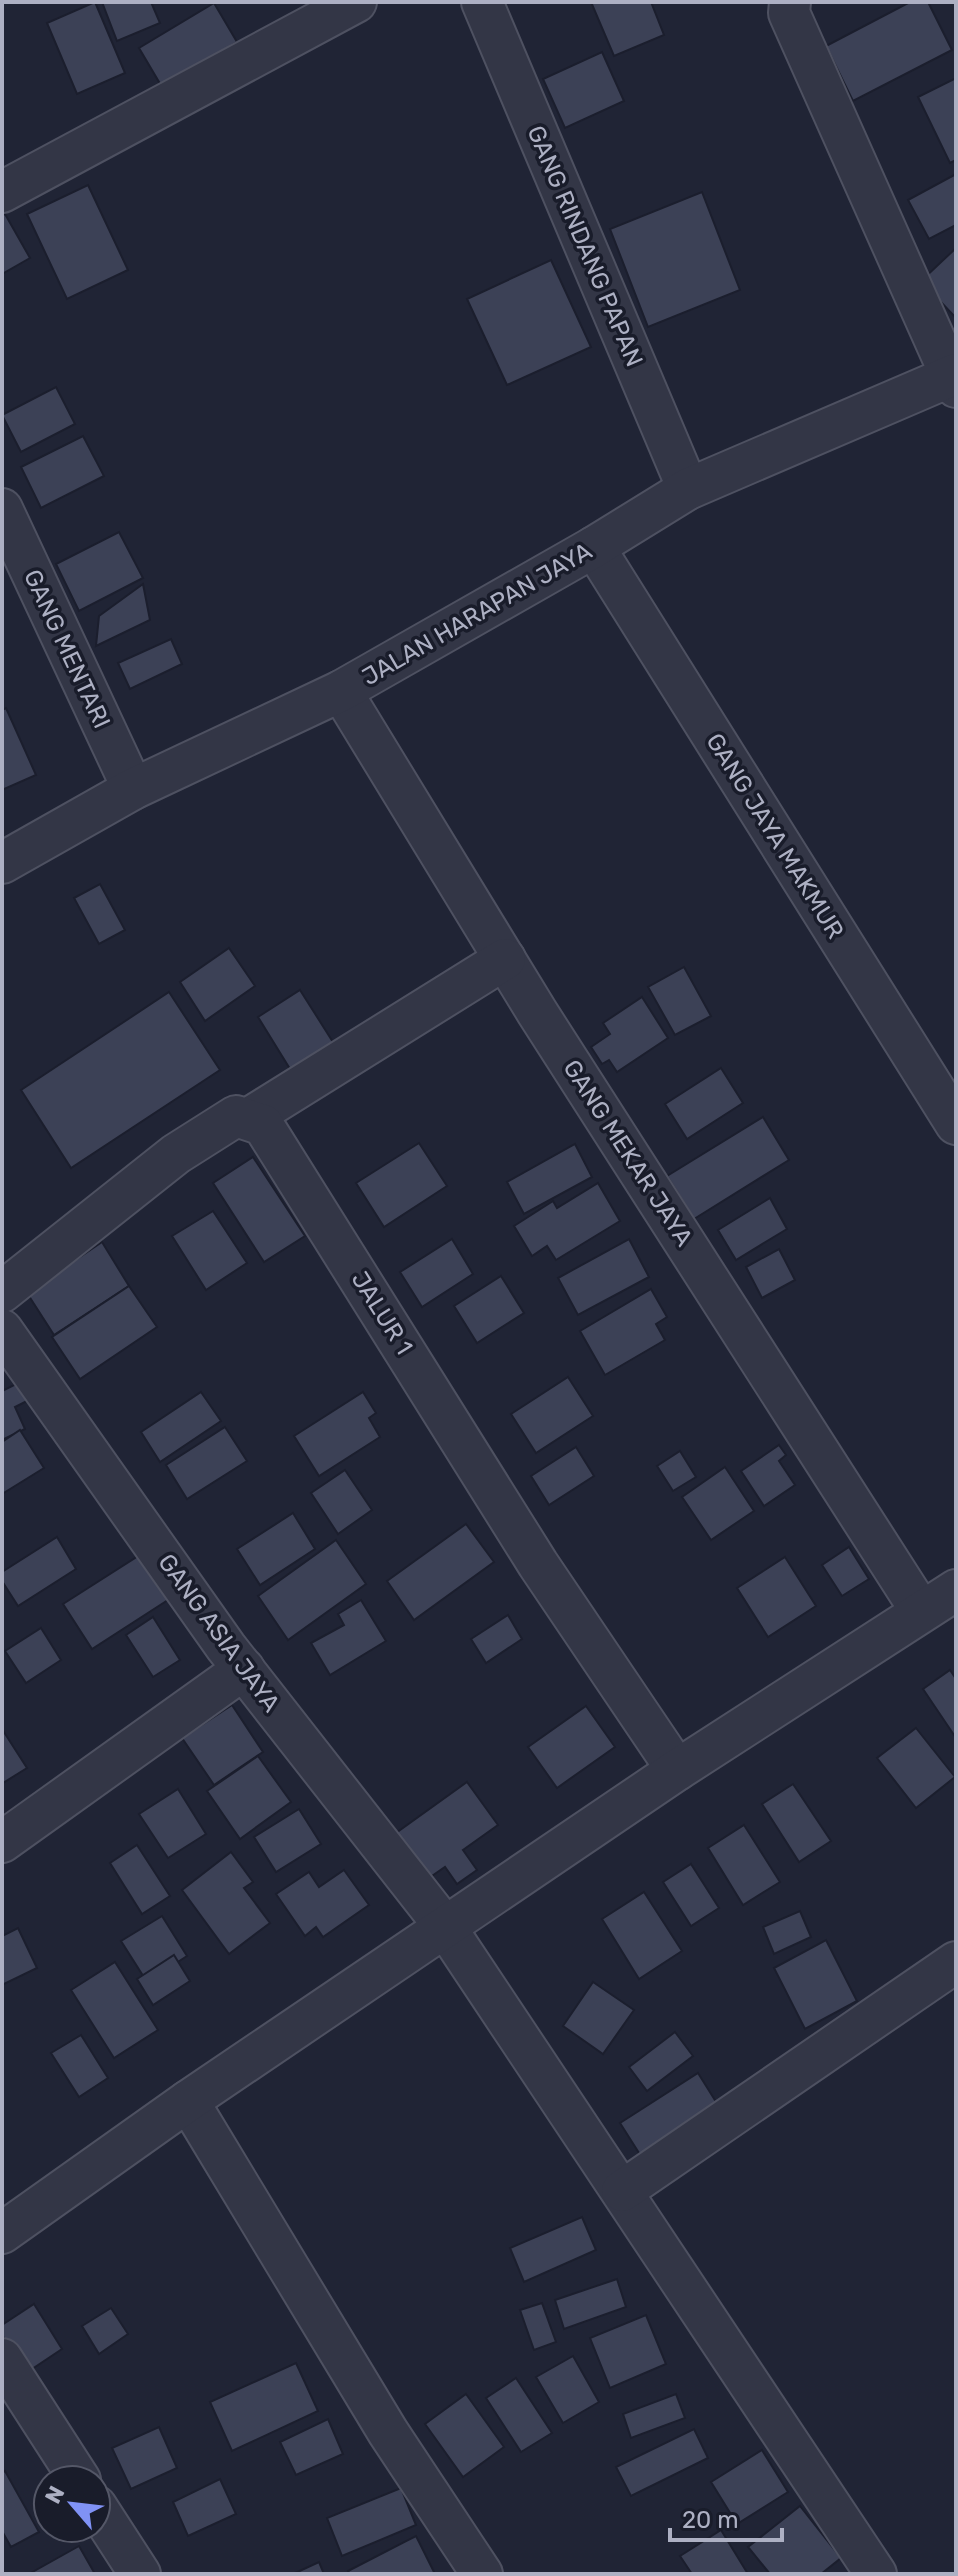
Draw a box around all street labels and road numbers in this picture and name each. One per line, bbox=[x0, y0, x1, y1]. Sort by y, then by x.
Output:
street label: GANG RINDANG PAPAN bbox=[522, 121, 648, 371]
street label: JALAN HARAPAN JAYA bbox=[357, 537, 597, 691]
street label: GANG MENTARI bbox=[18, 565, 116, 733]
street label: GANG JAYA MAKMUR bbox=[700, 728, 850, 944]
street label: GANG MEKAR JAYA bbox=[557, 1055, 699, 1251]
street label: JALUR 1 bbox=[346, 1266, 418, 1360]
street label: GANG ASIA JAYA bbox=[152, 1549, 286, 1717]

